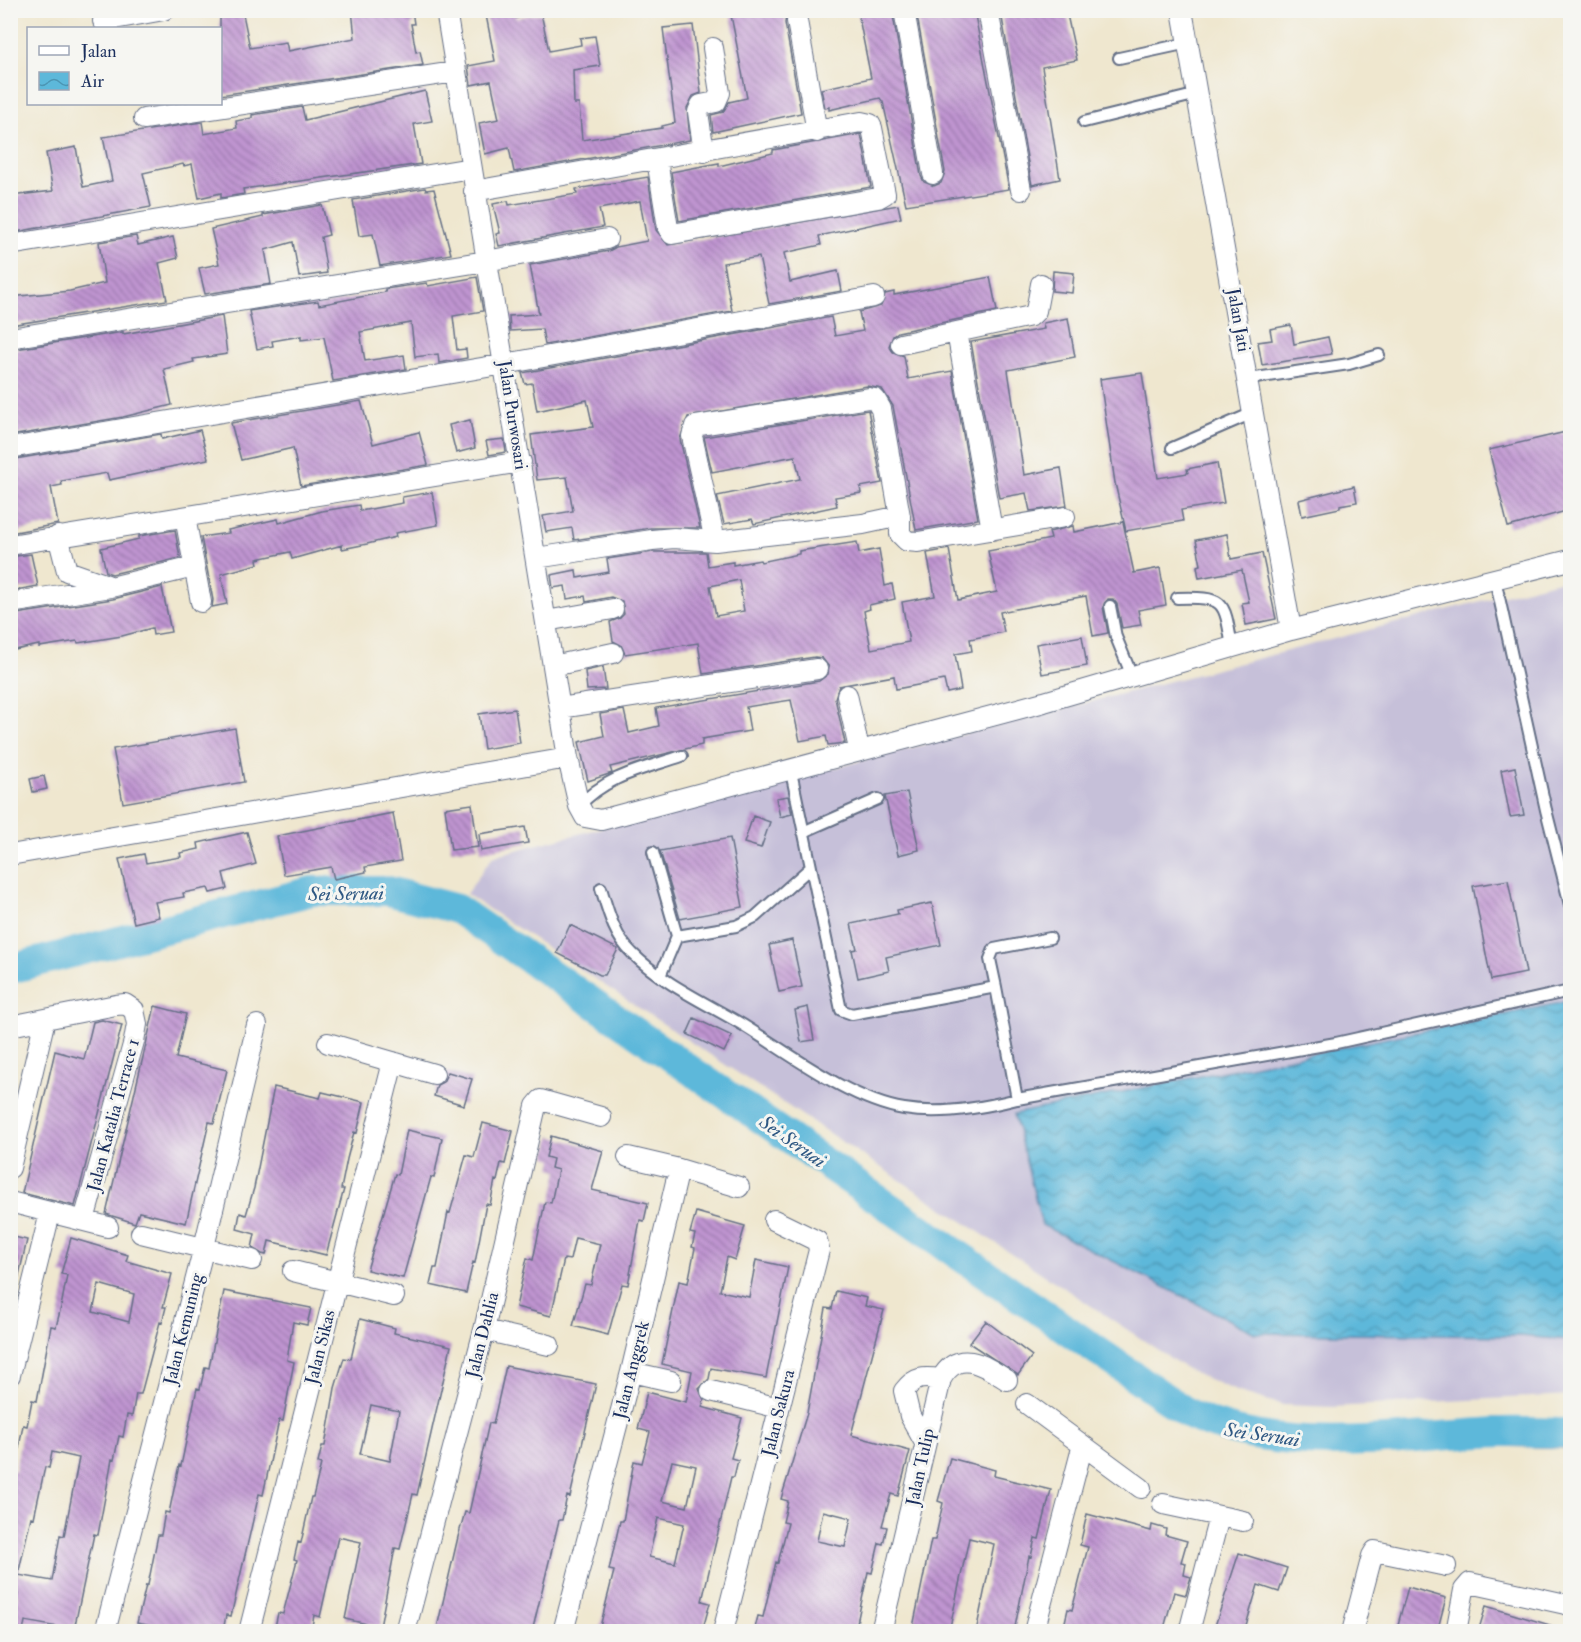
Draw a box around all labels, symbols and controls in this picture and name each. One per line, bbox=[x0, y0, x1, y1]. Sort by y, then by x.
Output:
legend bbox=[27, 27, 222, 105]
text: Jalan bbox=[80, 40, 117, 63]
text: Air bbox=[80, 70, 104, 93]
street label: Jalan Jati bbox=[1221, 285, 1255, 354]
street label: Jalan Purwosari bbox=[492, 358, 533, 472]
water label: Sei Seruai bbox=[307, 880, 385, 907]
street label: Jalan Katalia Terrace 1 bbox=[82, 1036, 145, 1195]
water label: Sei Seruai bbox=[754, 1109, 831, 1174]
street label: Jalan Kemuning bbox=[158, 1270, 209, 1388]
street label: Jalan Dahlia bbox=[460, 1289, 504, 1381]
street label: Jalan Sikas bbox=[300, 1307, 341, 1388]
street label: Jalan Anggrek bbox=[608, 1318, 655, 1423]
street label: Jalan Sakura bbox=[756, 1367, 801, 1460]
water label: Sei Seruai bbox=[1222, 1417, 1302, 1452]
street label: Jalan Tulip bbox=[901, 1426, 940, 1509]

